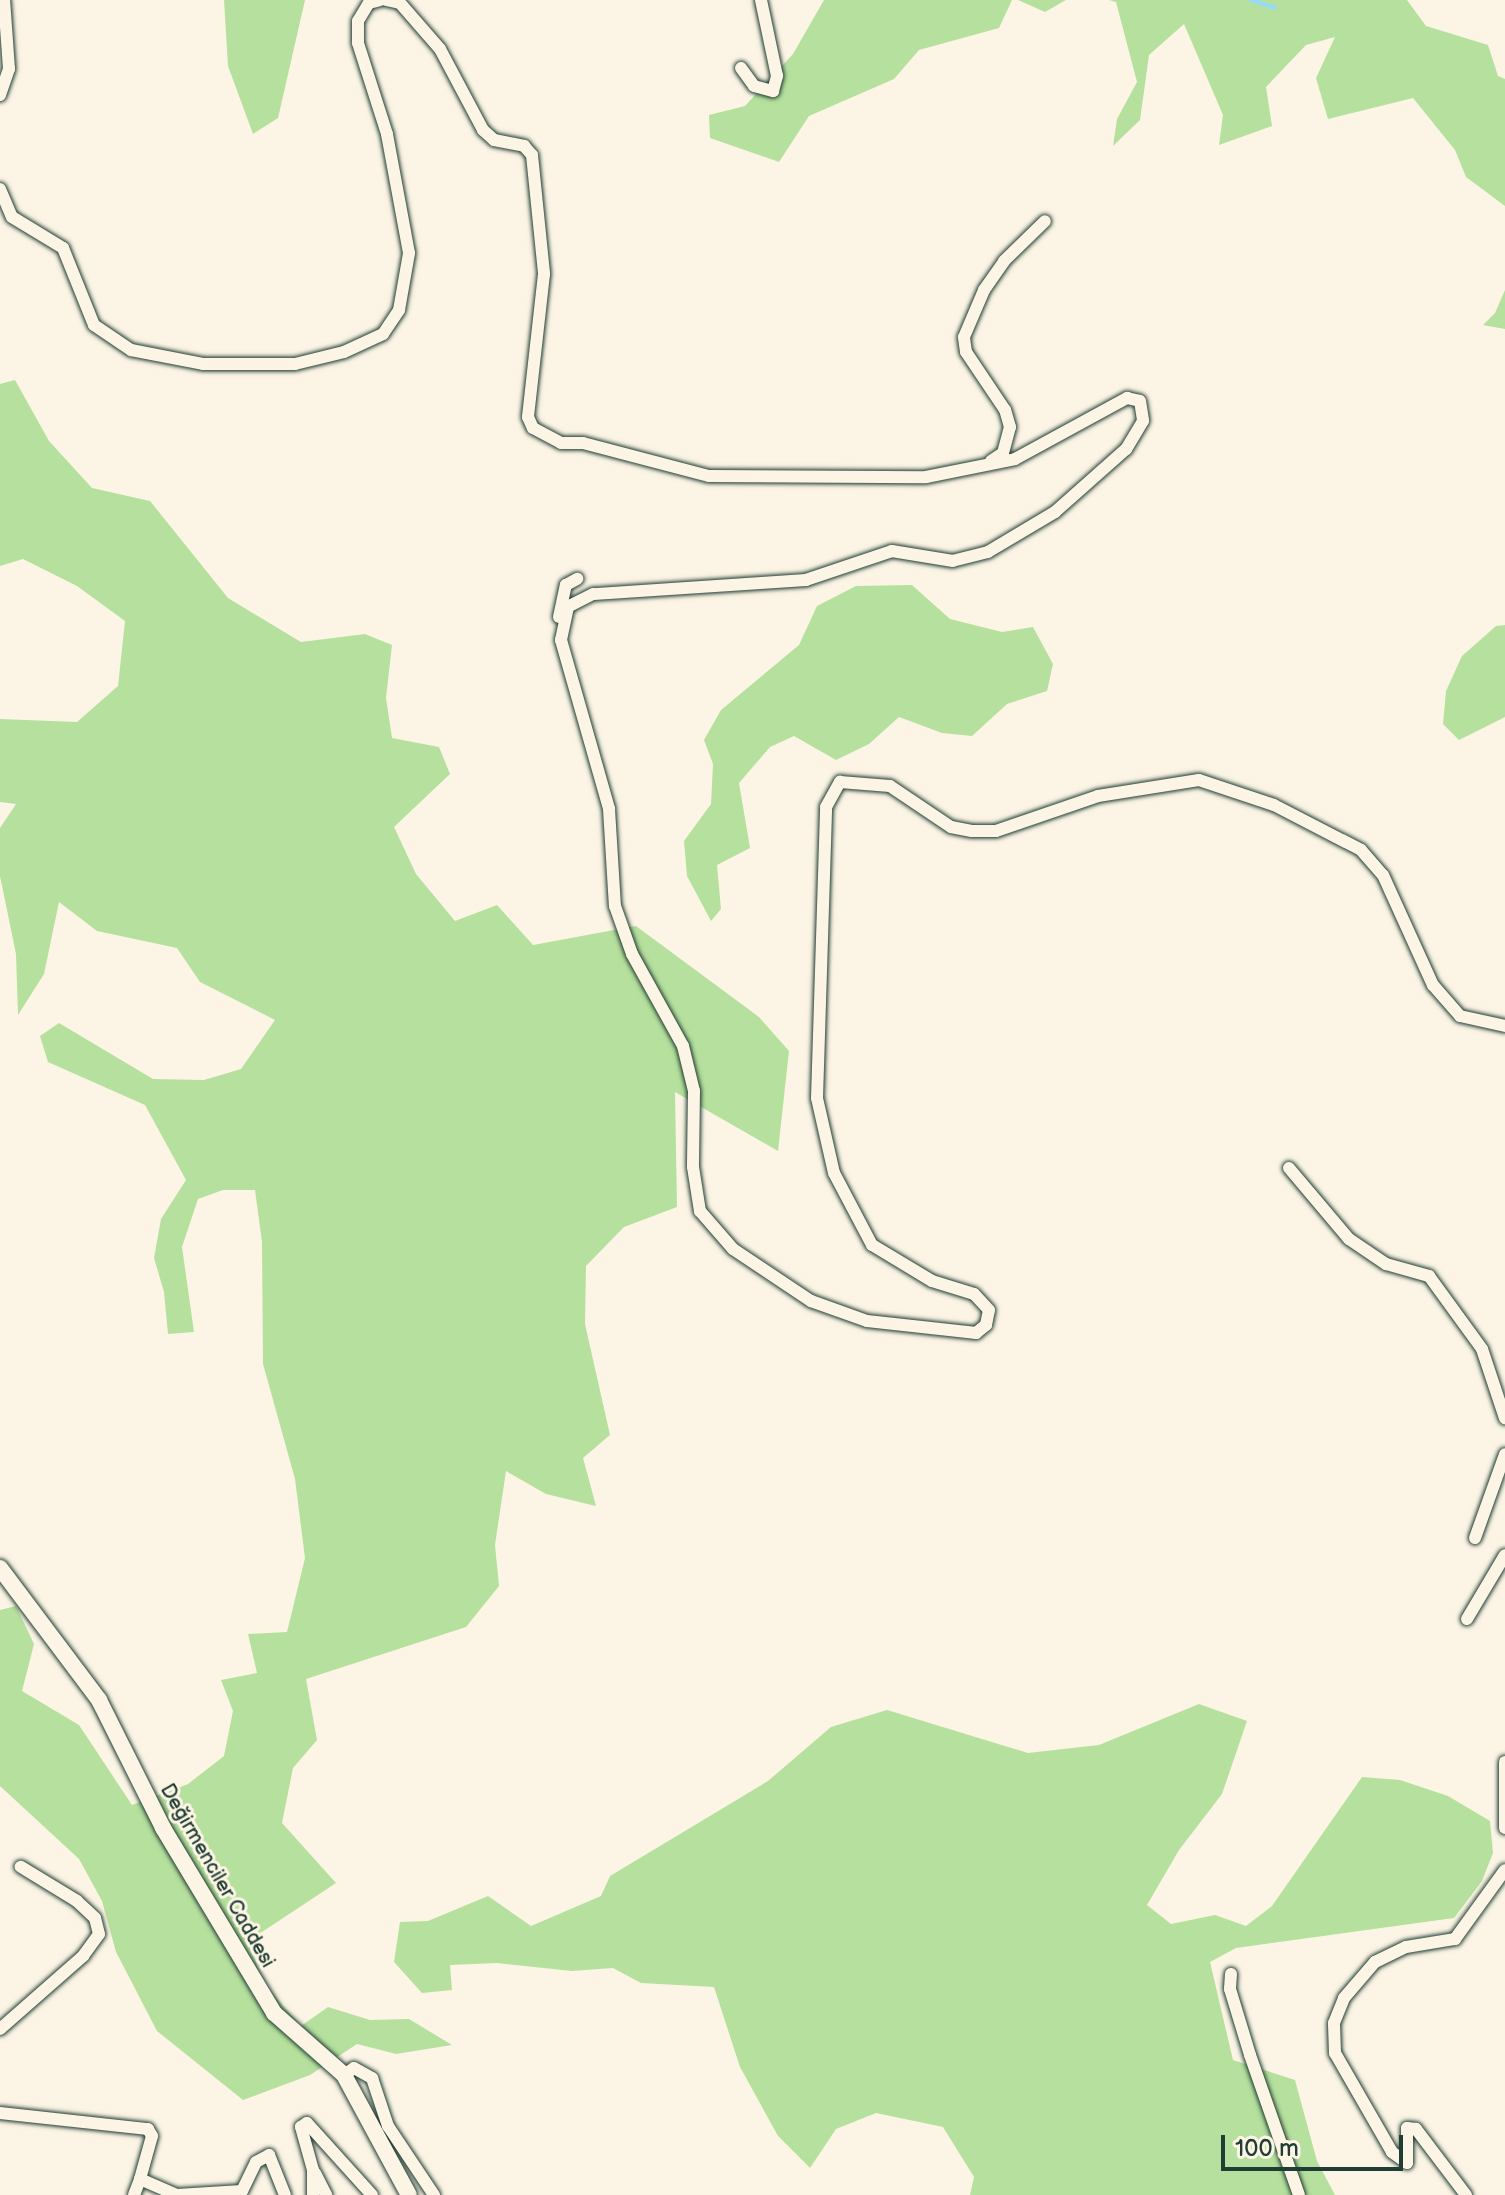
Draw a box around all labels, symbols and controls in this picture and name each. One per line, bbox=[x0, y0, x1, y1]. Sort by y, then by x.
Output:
street label: Değirmenciler Caddesi bbox=[155, 1780, 279, 1972]
scale bar bbox=[1225, 2119, 1407, 2169]
text: 100 m bbox=[1235, 2134, 1299, 2163]

